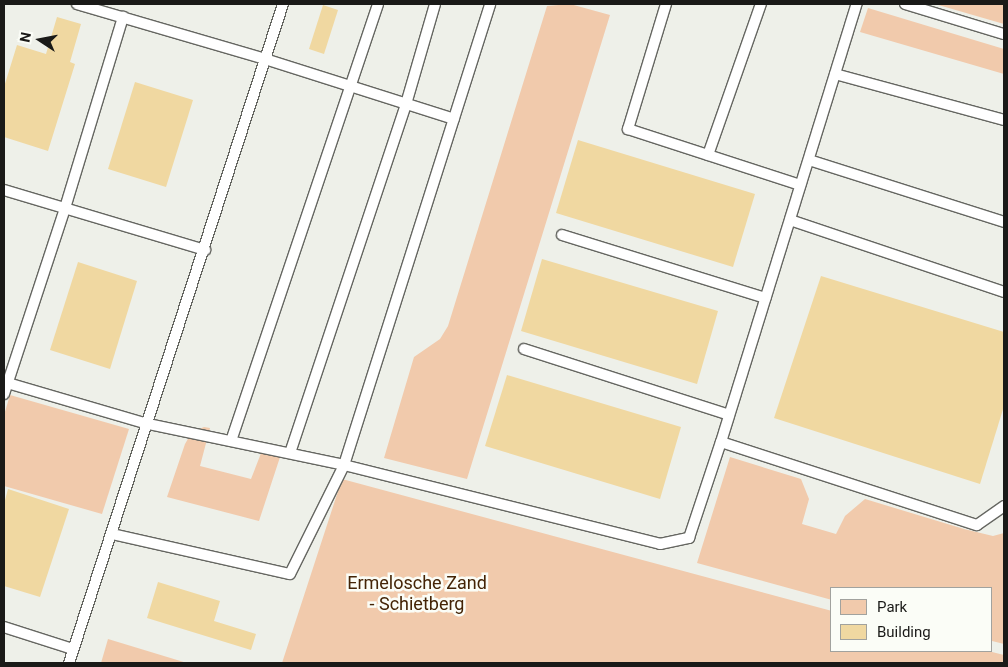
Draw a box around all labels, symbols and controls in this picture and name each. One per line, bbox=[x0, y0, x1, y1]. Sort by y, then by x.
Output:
north arrow bbox=[15, 15, 65, 65]
text: N bbox=[16, 31, 34, 44]
park label: Ermelosche Zand - Schietberg bbox=[347, 573, 487, 616]
legend bbox=[830, 587, 993, 652]
text: Park bbox=[877, 598, 907, 616]
text: Building bbox=[877, 623, 931, 641]

